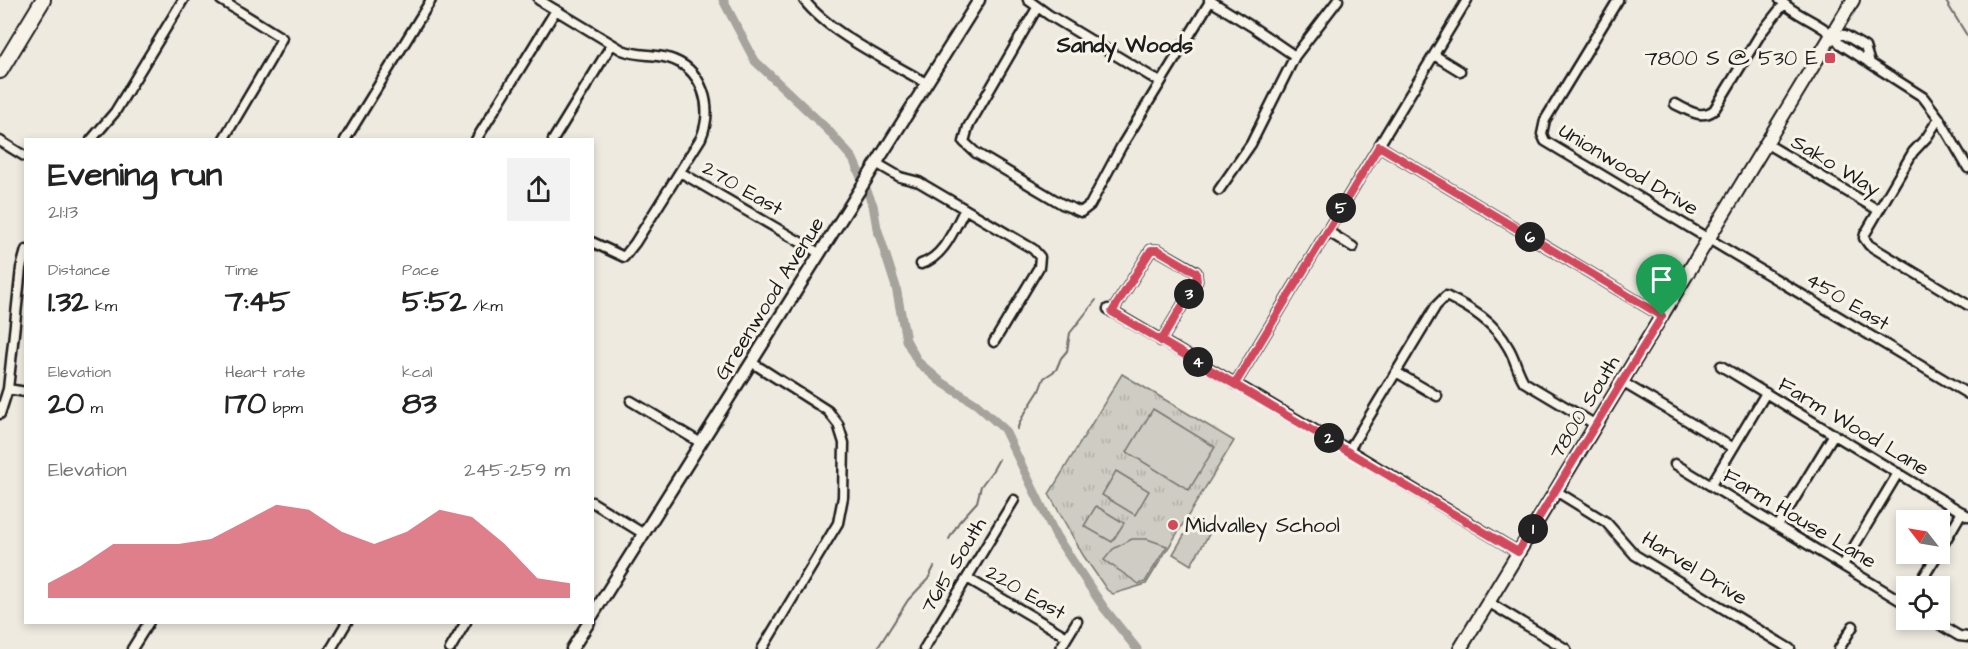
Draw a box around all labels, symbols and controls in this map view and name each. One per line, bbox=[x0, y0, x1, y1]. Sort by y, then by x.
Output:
district label: Sandy Woods bbox=[1056, 30, 1193, 63]
place label: 7800 S @ 530 E bbox=[1645, 44, 1819, 73]
marker: 7800 S @ 530 E bbox=[1823, 51, 1837, 65]
street label: Unionwood Drive bbox=[1553, 116, 1704, 223]
street label: Sako Way bbox=[1785, 127, 1886, 205]
text: Evening run bbox=[48, 152, 222, 198]
street label: 270 East bbox=[697, 154, 789, 223]
button: share bbox=[507, 158, 570, 221]
pin: 5 bbox=[1326, 193, 1356, 223]
text: 5 bbox=[1335, 197, 1347, 219]
text: 21:13 bbox=[48, 198, 78, 226]
street label: Greenwood Avenue bbox=[707, 211, 831, 385]
pin: 6 bbox=[1515, 222, 1545, 252]
text: 6 bbox=[1525, 226, 1535, 248]
pin bbox=[1636, 254, 1687, 316]
text: Distance bbox=[48, 259, 110, 281]
text: Time bbox=[225, 259, 259, 281]
text: Pace bbox=[402, 259, 439, 281]
icon: arrive bbox=[1645, 263, 1678, 296]
street label: 450 East bbox=[1800, 265, 1895, 338]
pin: 3 bbox=[1174, 279, 1204, 309]
text: 1.32 bbox=[48, 281, 89, 323]
text: 7:45 bbox=[225, 281, 290, 323]
text: 5:52 bbox=[402, 281, 467, 323]
text: 3 bbox=[1185, 283, 1193, 305]
text: km bbox=[89, 295, 117, 317]
text: /km bbox=[467, 295, 503, 317]
pin: 4 bbox=[1183, 347, 1213, 377]
street label: 7800 South bbox=[1542, 349, 1627, 465]
text: 4 bbox=[1193, 351, 1203, 373]
text: Elevation bbox=[48, 361, 111, 383]
text: Heart rate bbox=[225, 361, 305, 383]
text: kcal bbox=[402, 361, 433, 383]
street label: Farm Wood Lane bbox=[1773, 370, 1935, 483]
text: 20 bbox=[48, 383, 84, 425]
text: 170 bbox=[225, 383, 266, 425]
text: 83 bbox=[402, 383, 437, 425]
text: m bbox=[84, 397, 103, 419]
text: bpm bbox=[266, 397, 303, 419]
pin: 2 bbox=[1314, 423, 1344, 453]
text: 2 bbox=[1324, 427, 1334, 449]
text: Elevation bbox=[48, 456, 127, 484]
text: 245–259 m bbox=[464, 456, 570, 484]
street label: Farm House Lane bbox=[1718, 461, 1882, 576]
north arrow bbox=[1896, 510, 1950, 564]
map controls bbox=[1896, 510, 1950, 630]
street label: 7615 South bbox=[913, 511, 994, 619]
place label: Midvalley School bbox=[1185, 511, 1340, 542]
pin: 1 bbox=[1518, 514, 1548, 544]
marker: Midvalley School bbox=[1166, 518, 1180, 532]
text: 1 bbox=[1532, 518, 1534, 540]
street label: Harvel Drive bbox=[1636, 524, 1753, 612]
street label: 220 East bbox=[980, 558, 1071, 627]
button: locate bbox=[1896, 576, 1950, 630]

